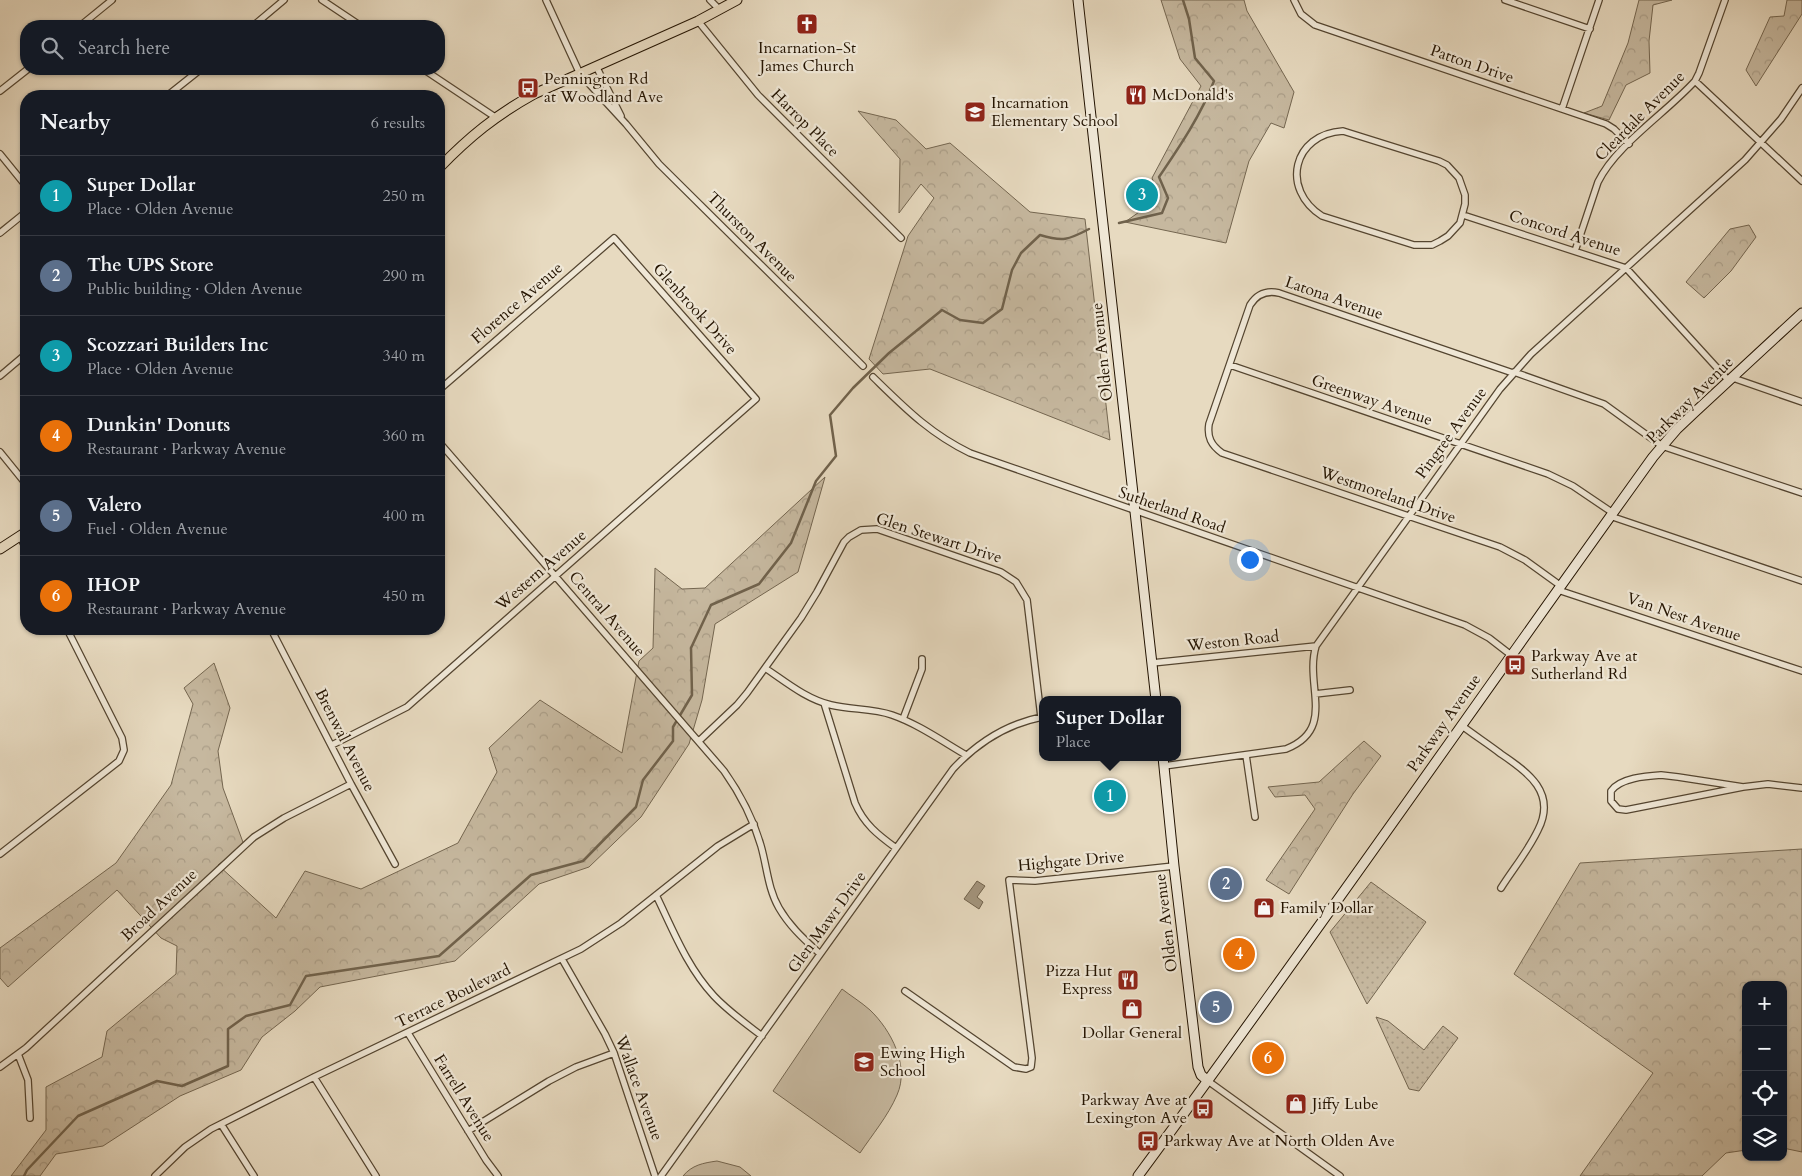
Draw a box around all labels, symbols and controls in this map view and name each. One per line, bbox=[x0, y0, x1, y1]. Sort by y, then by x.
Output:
church icon: Incarnation-St James Church bbox=[795, 12, 819, 36]
search box bbox=[20, 20, 445, 75]
icon: search bbox=[38, 34, 66, 62]
text: Search here bbox=[78, 35, 170, 61]
place label: Incarnation-St James Church bbox=[758, 37, 856, 77]
street label: Patton Drive bbox=[1427, 39, 1517, 89]
street label: Cleardale Avenue bbox=[1590, 66, 1690, 166]
place label: Pennington Rd at Woodland Ave bbox=[544, 68, 663, 108]
bus stop icon: Pennington Rd at Woodland Ave bbox=[516, 76, 540, 100]
restaurant icon: McDonald's bbox=[1124, 83, 1148, 107]
street label: Harrop Place bbox=[766, 84, 844, 162]
place label: McDonald's bbox=[1152, 84, 1234, 106]
place label: Incarnation Elementary School bbox=[991, 92, 1118, 132]
school or university icon: Incarnation Elementary School bbox=[963, 100, 987, 124]
text: Nearby bbox=[40, 108, 111, 137]
text: 6 results bbox=[371, 112, 425, 134]
text: Super Dollar bbox=[87, 172, 195, 198]
pin: 3 bbox=[1126, 176, 1158, 214]
text: 1 bbox=[52, 185, 60, 207]
text: 250 m bbox=[383, 185, 425, 207]
street label: Thurston Avenue bbox=[702, 187, 802, 287]
text: Place · Olden Avenue bbox=[87, 198, 234, 220]
street label: Concord Avenue bbox=[1506, 205, 1624, 261]
text: The UPS Store bbox=[87, 252, 214, 278]
street label: Florence Avenue bbox=[466, 257, 568, 349]
street label: Glenbrook Drive bbox=[648, 258, 742, 360]
text: 2 bbox=[52, 265, 60, 287]
text: 290 m bbox=[383, 265, 425, 287]
street label: Latona Avenue bbox=[1282, 271, 1386, 325]
text: Public building · Olden Avenue bbox=[87, 278, 303, 300]
street label: Olden Avenue bbox=[1086, 302, 1118, 402]
text: Scozzari Builders Inc bbox=[87, 332, 269, 358]
text: 3 bbox=[52, 345, 60, 367]
text: 340 m bbox=[383, 345, 425, 367]
street label: Parkway Avenue bbox=[1642, 352, 1738, 448]
text: Place · Olden Avenue bbox=[87, 358, 234, 380]
street label: Greenway Avenue bbox=[1309, 369, 1435, 431]
street label: Pingree Avenue bbox=[1410, 383, 1492, 483]
text: Dunkin' Donuts bbox=[87, 412, 230, 438]
text: 4 bbox=[52, 425, 60, 447]
text: 360 m bbox=[383, 425, 425, 447]
text: Restaurant · Parkway Avenue bbox=[87, 438, 286, 460]
street label: Westmoreland Drive bbox=[1316, 461, 1459, 529]
street label: Sutherland Road bbox=[1116, 481, 1229, 539]
text: Valero bbox=[87, 492, 142, 518]
text: 5 bbox=[52, 505, 60, 527]
text: 400 m bbox=[383, 505, 425, 527]
street label: Glen Stewart Drive bbox=[873, 507, 1005, 569]
text: Fuel · Olden Avenue bbox=[87, 518, 228, 540]
street label: Western Avenue bbox=[490, 524, 591, 616]
your location bbox=[1237, 547, 1263, 573]
street label: Central Avenue bbox=[564, 567, 650, 661]
text: IHOP bbox=[87, 572, 140, 598]
text: 6 bbox=[52, 585, 60, 607]
text: 450 m bbox=[383, 585, 425, 607]
street label: Van Nest Avenue bbox=[1624, 587, 1744, 647]
text: Restaurant · Parkway Avenue bbox=[87, 598, 286, 620]
street label: Weston Road bbox=[1185, 625, 1281, 657]
place label: Parkway Ave at Sutherland Rd bbox=[1531, 645, 1637, 685]
bus stop icon: Parkway Ave at Sutherland Rd bbox=[1503, 653, 1527, 677]
street label: Parkway Avenue bbox=[1402, 670, 1486, 776]
street label: Brenwal Avenue bbox=[310, 685, 380, 795]
popup bbox=[1039, 696, 1181, 761]
text: Super Dollar bbox=[1056, 705, 1164, 731]
text: Place bbox=[1056, 731, 1091, 753]
pin: 1 bbox=[1094, 777, 1126, 815]
street label: Highgate Drive bbox=[1017, 845, 1125, 877]
street label: Broad Avenue bbox=[116, 864, 202, 946]
pin: 2 bbox=[1210, 865, 1242, 903]
street label: Glen Mawr Drive bbox=[783, 867, 871, 977]
street label: Olden Avenue bbox=[1149, 873, 1183, 973]
shop icon: Family Dollar bbox=[1252, 896, 1276, 920]
place label: Family Dollar bbox=[1280, 897, 1374, 919]
pin: 4 bbox=[1223, 935, 1255, 973]
street label: Terrace Boulevard bbox=[392, 958, 515, 1033]
place label: Pizza Hut Express bbox=[1045, 960, 1112, 1000]
restaurant icon: Pizza Hut Express bbox=[1116, 968, 1140, 992]
map controls bbox=[1742, 981, 1787, 1161]
button: + bbox=[1742, 981, 1787, 1026]
pin: 5 bbox=[1200, 988, 1232, 1026]
shop icon: Dollar General bbox=[1120, 997, 1144, 1021]
place label: Dollar General bbox=[1082, 1022, 1182, 1044]
button: − bbox=[1742, 1026, 1787, 1071]
street label: Wallace Avenue bbox=[609, 1031, 668, 1144]
pin: 6 bbox=[1252, 1039, 1284, 1077]
place label: Ewing High School bbox=[880, 1042, 965, 1082]
street label: Farrell Avenue bbox=[428, 1050, 500, 1146]
school or university icon: Ewing High School bbox=[852, 1050, 876, 1074]
button: locate bbox=[1742, 1071, 1787, 1116]
place label: Parkway Ave at Lexington Ave bbox=[1081, 1089, 1187, 1129]
shop icon: Jiffy Lube bbox=[1284, 1092, 1308, 1116]
place label: Jiffy Lube bbox=[1310, 1093, 1379, 1115]
bus stop icon: Parkway Ave at Lexington Ave bbox=[1191, 1097, 1215, 1121]
button: layers bbox=[1742, 1116, 1787, 1161]
bus stop icon: Parkway Ave at North Olden Ave bbox=[1136, 1129, 1160, 1153]
place label: Parkway Ave at North Olden Ave bbox=[1164, 1130, 1395, 1152]

